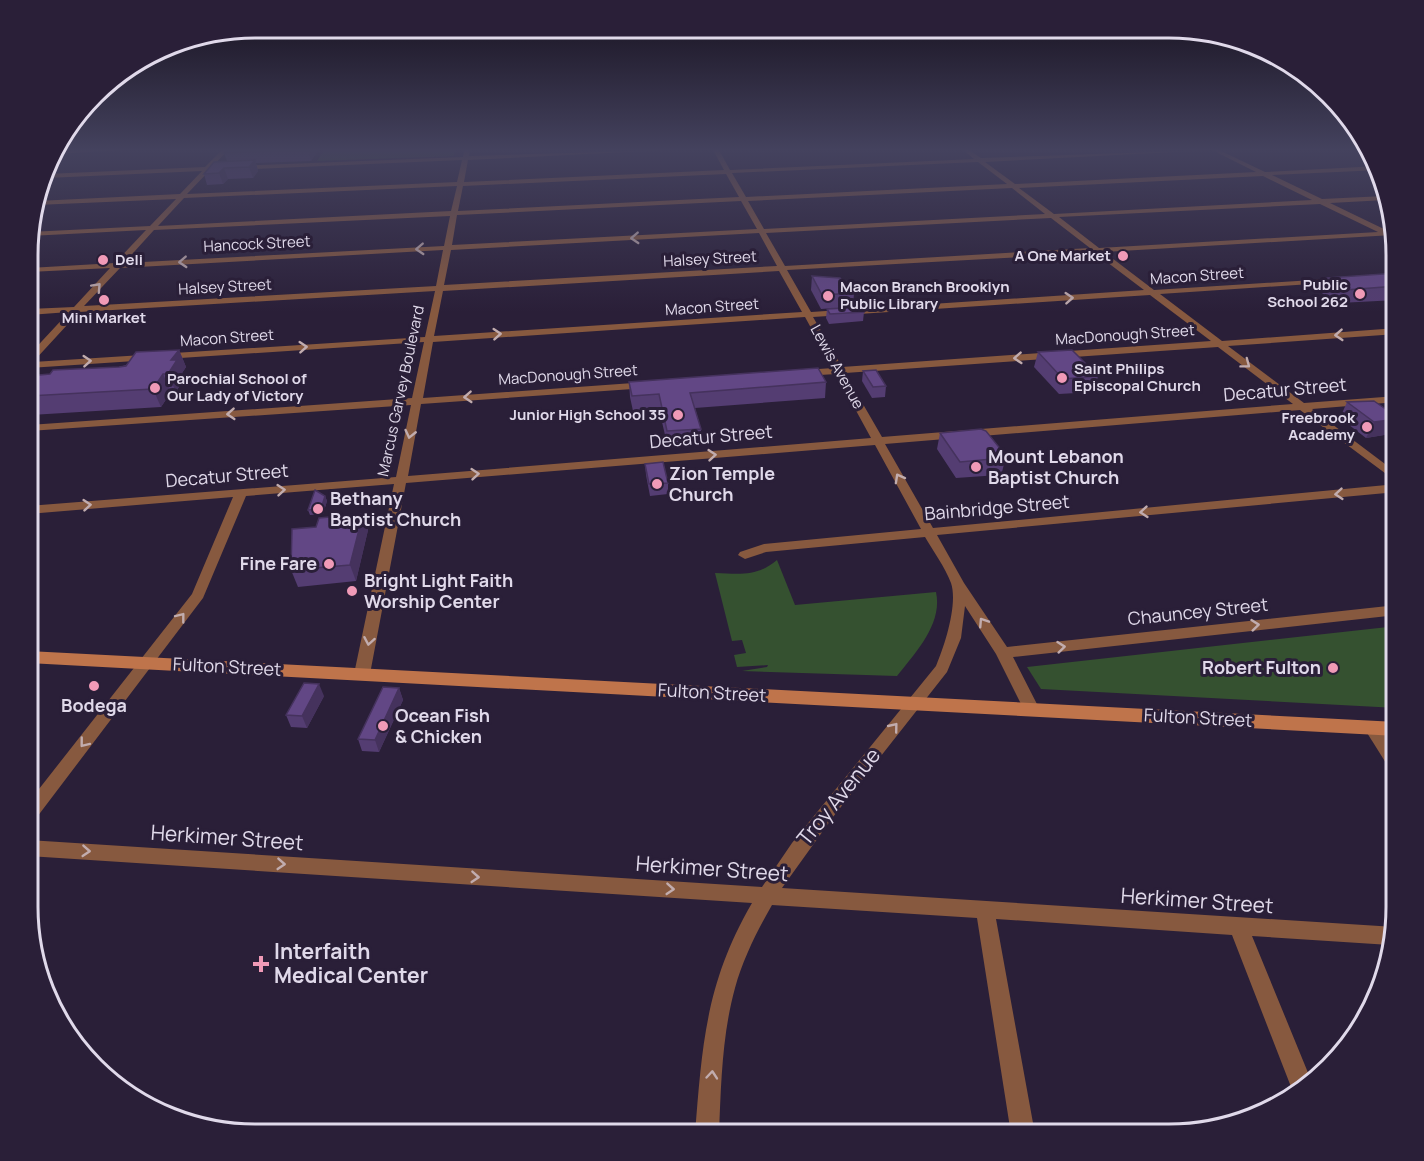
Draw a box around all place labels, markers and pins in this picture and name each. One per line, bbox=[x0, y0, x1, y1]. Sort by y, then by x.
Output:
place label: A One Market bbox=[1015, 245, 1111, 266]
place label: Deli bbox=[115, 249, 143, 270]
marker: A One Market bbox=[1116, 249, 1130, 263]
marker: Deli bbox=[96, 253, 110, 267]
place label: Public School 262 bbox=[1267, 274, 1348, 312]
place label: Macon Branch Brooklyn Public Library bbox=[840, 276, 1010, 314]
marker: Public School 262 bbox=[1353, 287, 1367, 301]
marker: Macon Branch Brooklyn Public Library bbox=[821, 289, 835, 303]
marker: Mini Market bbox=[97, 293, 111, 307]
place label: Mini Market bbox=[62, 307, 146, 328]
place label: Saint Philips Episcopal Church bbox=[1074, 358, 1201, 396]
place label: Parochial School of Our Lady of Victory bbox=[167, 368, 307, 406]
marker: Saint Philips Episcopal Church bbox=[1055, 371, 1069, 385]
marker: Parochial School of Our Lady of Victory bbox=[148, 381, 162, 395]
place label: Junior High School 35 bbox=[509, 404, 666, 425]
place label: Freebrook Academy bbox=[1282, 407, 1356, 445]
marker: Junior High School 35 bbox=[671, 408, 685, 422]
marker: Freebrook Academy bbox=[1360, 420, 1374, 434]
place label: Mount Lebanon Baptist Church bbox=[988, 444, 1124, 489]
marker: Mount Lebanon Baptist Church bbox=[969, 460, 983, 474]
place label: Zion Temple Church bbox=[669, 461, 775, 506]
marker: Zion Temple Church bbox=[650, 477, 664, 491]
place label: Bethany Baptist Church bbox=[330, 486, 461, 531]
marker: Bethany Baptist Church bbox=[311, 502, 325, 516]
place label: Fine Fare bbox=[240, 551, 317, 575]
marker: Fine Fare bbox=[322, 557, 336, 571]
place label: Bright Light Faith Worship Center bbox=[364, 568, 513, 613]
marker: Bright Light Faith Worship Center bbox=[345, 584, 359, 598]
place label: Robert Fulton bbox=[1202, 655, 1321, 679]
marker: Robert Fulton bbox=[1326, 661, 1340, 675]
marker: Bodega bbox=[87, 679, 101, 693]
place label: Bodega bbox=[61, 693, 127, 717]
place label: Ocean Fish & Chicken bbox=[395, 703, 490, 748]
marker: Ocean Fish & Chicken bbox=[376, 719, 390, 733]
place label: Interfaith Medical Center bbox=[274, 937, 428, 989]
marker: Interfaith Medical Center bbox=[252, 955, 270, 973]

